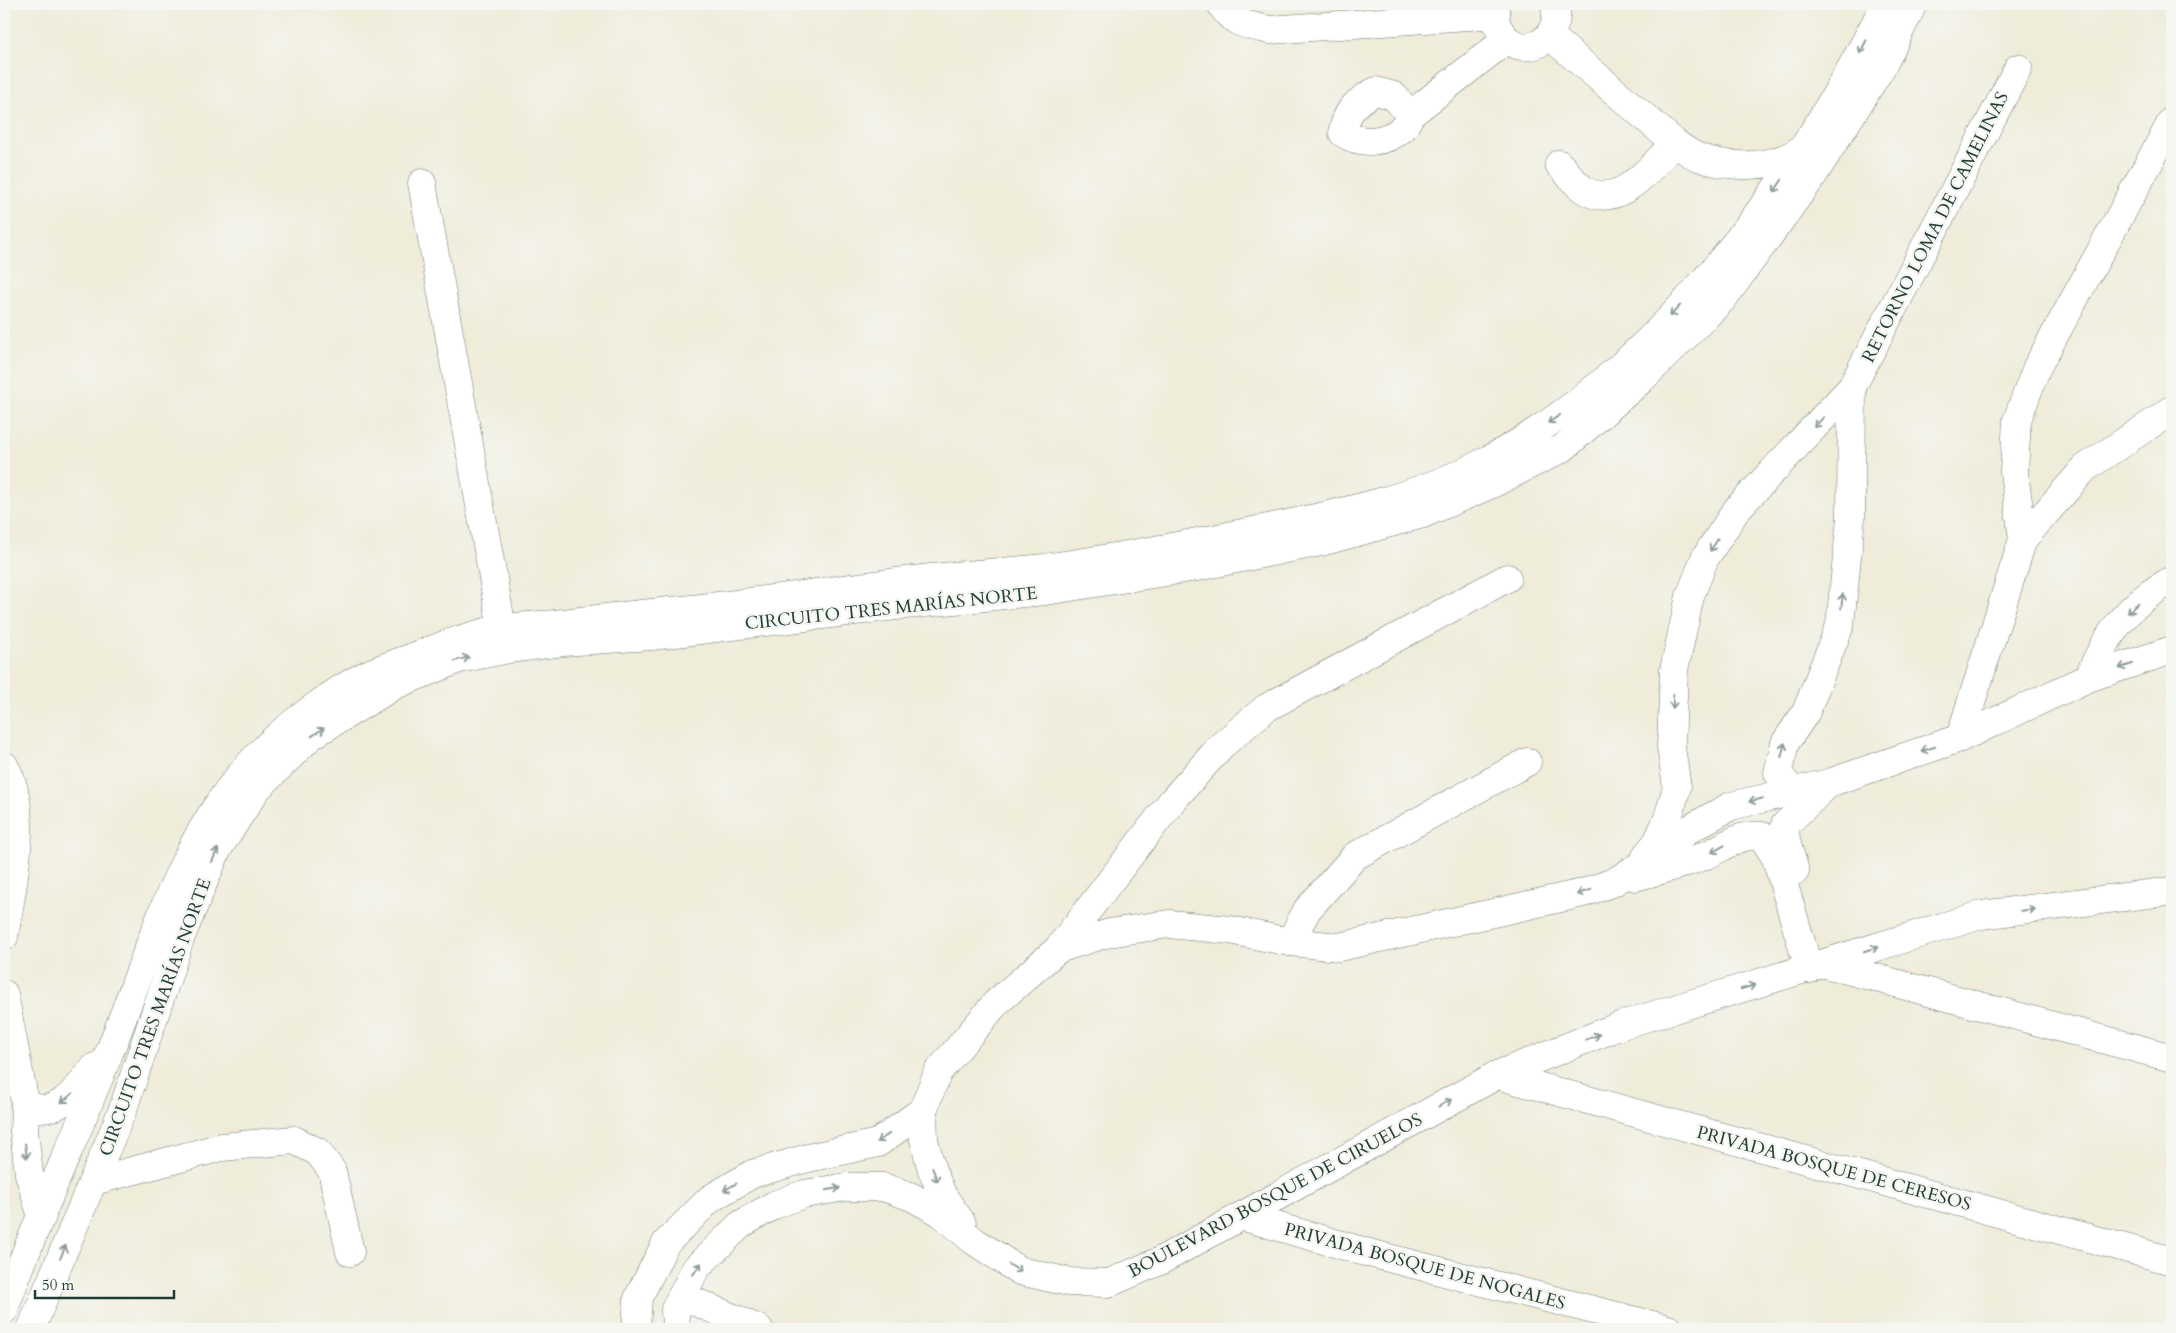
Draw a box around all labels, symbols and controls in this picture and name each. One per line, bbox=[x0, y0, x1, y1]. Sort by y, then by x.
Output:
one-way arrow bbox=[1858, 40, 1868, 55]
street label: RETORNO LOMA DE CAMELINAS bbox=[1856, 87, 2015, 367]
one-way arrow bbox=[1773, 178, 1783, 192]
one-way arrow bbox=[1669, 305, 1681, 318]
one-way arrow bbox=[1548, 414, 1562, 424]
one-way arrow bbox=[1813, 416, 1825, 428]
one-way arrow bbox=[1708, 538, 1718, 552]
street label: CIRCUITO TRES MARÍAS NORTE bbox=[744, 581, 1039, 636]
one-way arrow bbox=[1838, 593, 1847, 609]
one-way arrow bbox=[2126, 602, 2139, 614]
one-way arrow bbox=[454, 654, 470, 663]
one-way arrow bbox=[2119, 662, 2135, 671]
one-way arrow bbox=[1668, 692, 1677, 708]
one-way arrow bbox=[310, 726, 324, 736]
one-way arrow bbox=[1779, 743, 1789, 759]
one-way arrow bbox=[1920, 744, 1936, 754]
one-way arrow bbox=[1749, 796, 1765, 806]
one-way arrow bbox=[1711, 845, 1726, 854]
one-way arrow bbox=[210, 848, 220, 863]
street label: CIRCUITO TRES MARÍAS NORTE bbox=[93, 875, 217, 1160]
one-way arrow bbox=[1576, 888, 1592, 898]
one-way arrow bbox=[2020, 905, 2036, 915]
one-way arrow bbox=[1863, 944, 1879, 954]
one-way arrow bbox=[1739, 982, 1755, 992]
one-way arrow bbox=[1585, 1032, 1600, 1041]
one-way arrow bbox=[61, 1092, 74, 1103]
one-way arrow bbox=[1437, 1098, 1452, 1107]
street label: BOULEVARD BOSQUE DE CIRUELOS bbox=[1124, 1107, 1427, 1284]
street label: PRIVADA BOSQUE DE CERESOS bbox=[1694, 1120, 1974, 1217]
one-way arrow bbox=[876, 1133, 890, 1144]
one-way arrow bbox=[21, 1143, 31, 1159]
one-way arrow bbox=[930, 1167, 940, 1182]
one-way arrow bbox=[723, 1183, 737, 1193]
one-way arrow bbox=[825, 1184, 841, 1194]
street label: PRIVADA BOSQUE DE NOGALES bbox=[1282, 1217, 1568, 1316]
one-way arrow bbox=[59, 1245, 69, 1260]
one-way arrow bbox=[692, 1262, 702, 1276]
one-way arrow bbox=[1008, 1263, 1022, 1273]
scale bar bbox=[35, 1268, 174, 1300]
text: 50 m bbox=[42, 1275, 74, 1295]

